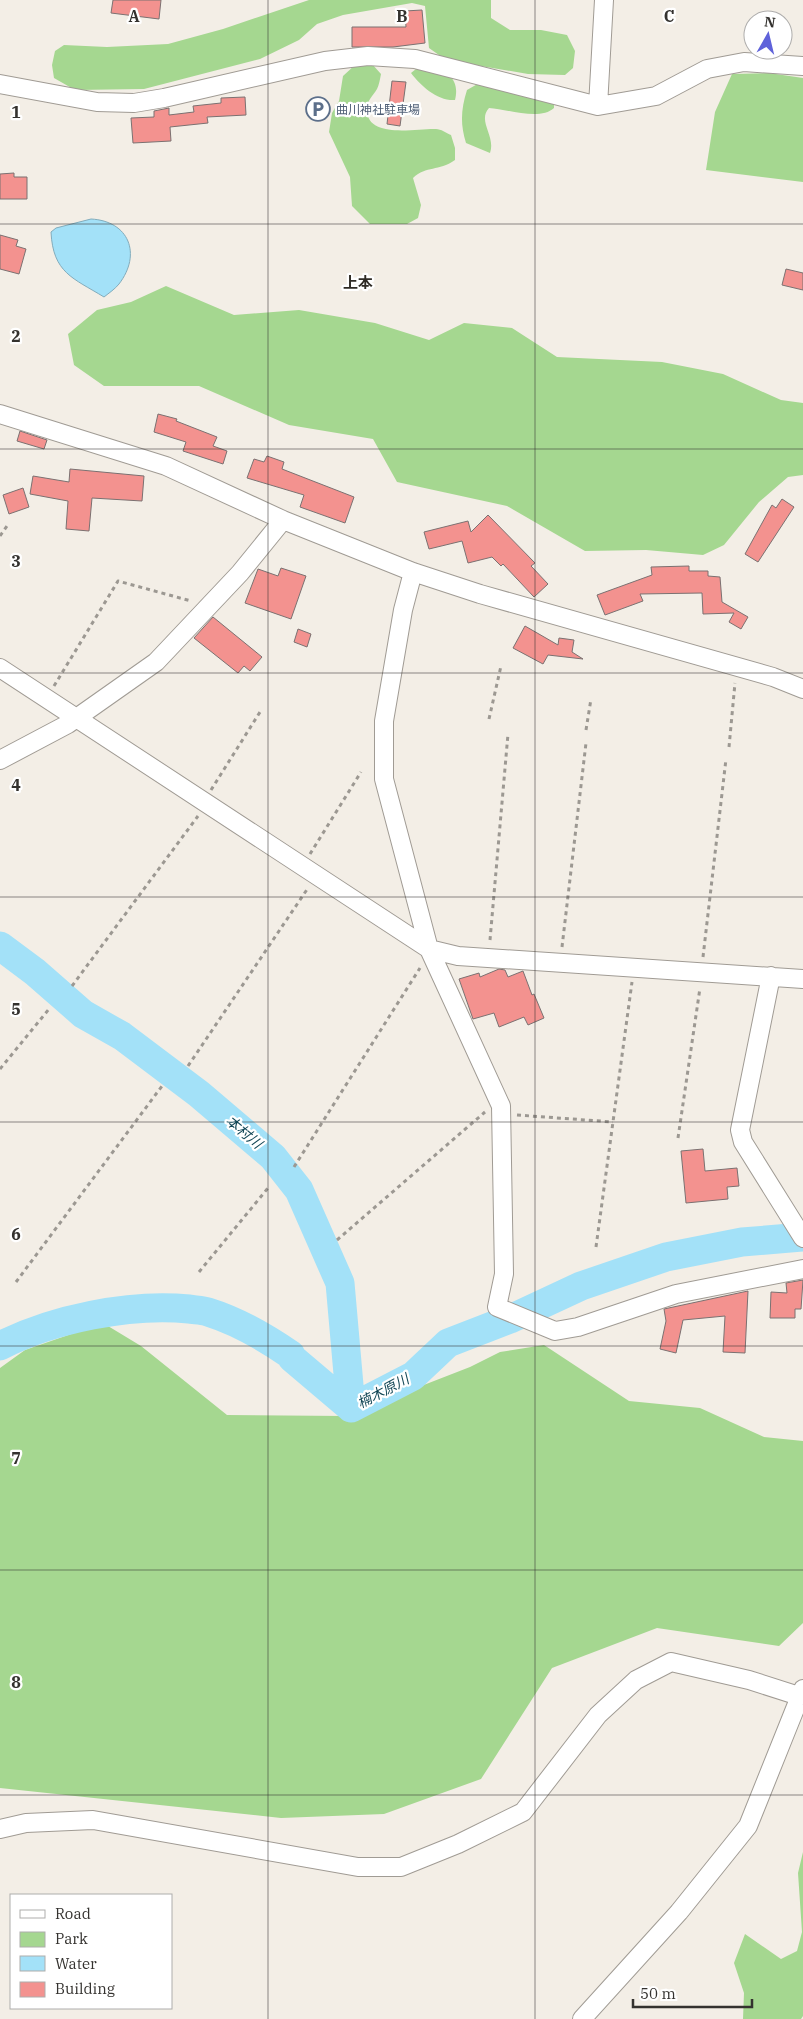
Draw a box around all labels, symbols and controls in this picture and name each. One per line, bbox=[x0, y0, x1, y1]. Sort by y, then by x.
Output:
text: A bbox=[128, 6, 140, 26]
text: B bbox=[396, 6, 408, 26]
text: C bbox=[664, 6, 674, 26]
north arrow bbox=[743, 10, 793, 60]
text: N bbox=[763, 12, 777, 32]
parking icon: 曲川神社駐車場 bbox=[305, 96, 331, 122]
text: 1 bbox=[11, 102, 21, 122]
place label: 曲川神社駐車場 bbox=[336, 102, 420, 117]
district label: 上本 bbox=[343, 273, 373, 292]
text: 2 bbox=[11, 326, 21, 346]
text: 3 bbox=[11, 551, 21, 571]
text: 4 bbox=[11, 775, 21, 795]
text: 5 bbox=[11, 999, 21, 1019]
water label: 本村川 bbox=[222, 1112, 267, 1154]
text: 6 bbox=[11, 1224, 21, 1244]
water label: 楠木原川 bbox=[354, 1369, 414, 1412]
text: 7 bbox=[11, 1448, 21, 1468]
text: 8 bbox=[11, 1672, 21, 1692]
legend bbox=[10, 1894, 172, 2009]
text: Road bbox=[55, 1904, 91, 1923]
text: Park bbox=[55, 1929, 88, 1948]
text: Water bbox=[55, 1954, 97, 1973]
scale bar bbox=[633, 1976, 752, 2008]
text: Building bbox=[55, 1979, 115, 1998]
text: 50 m bbox=[640, 1984, 676, 2003]

